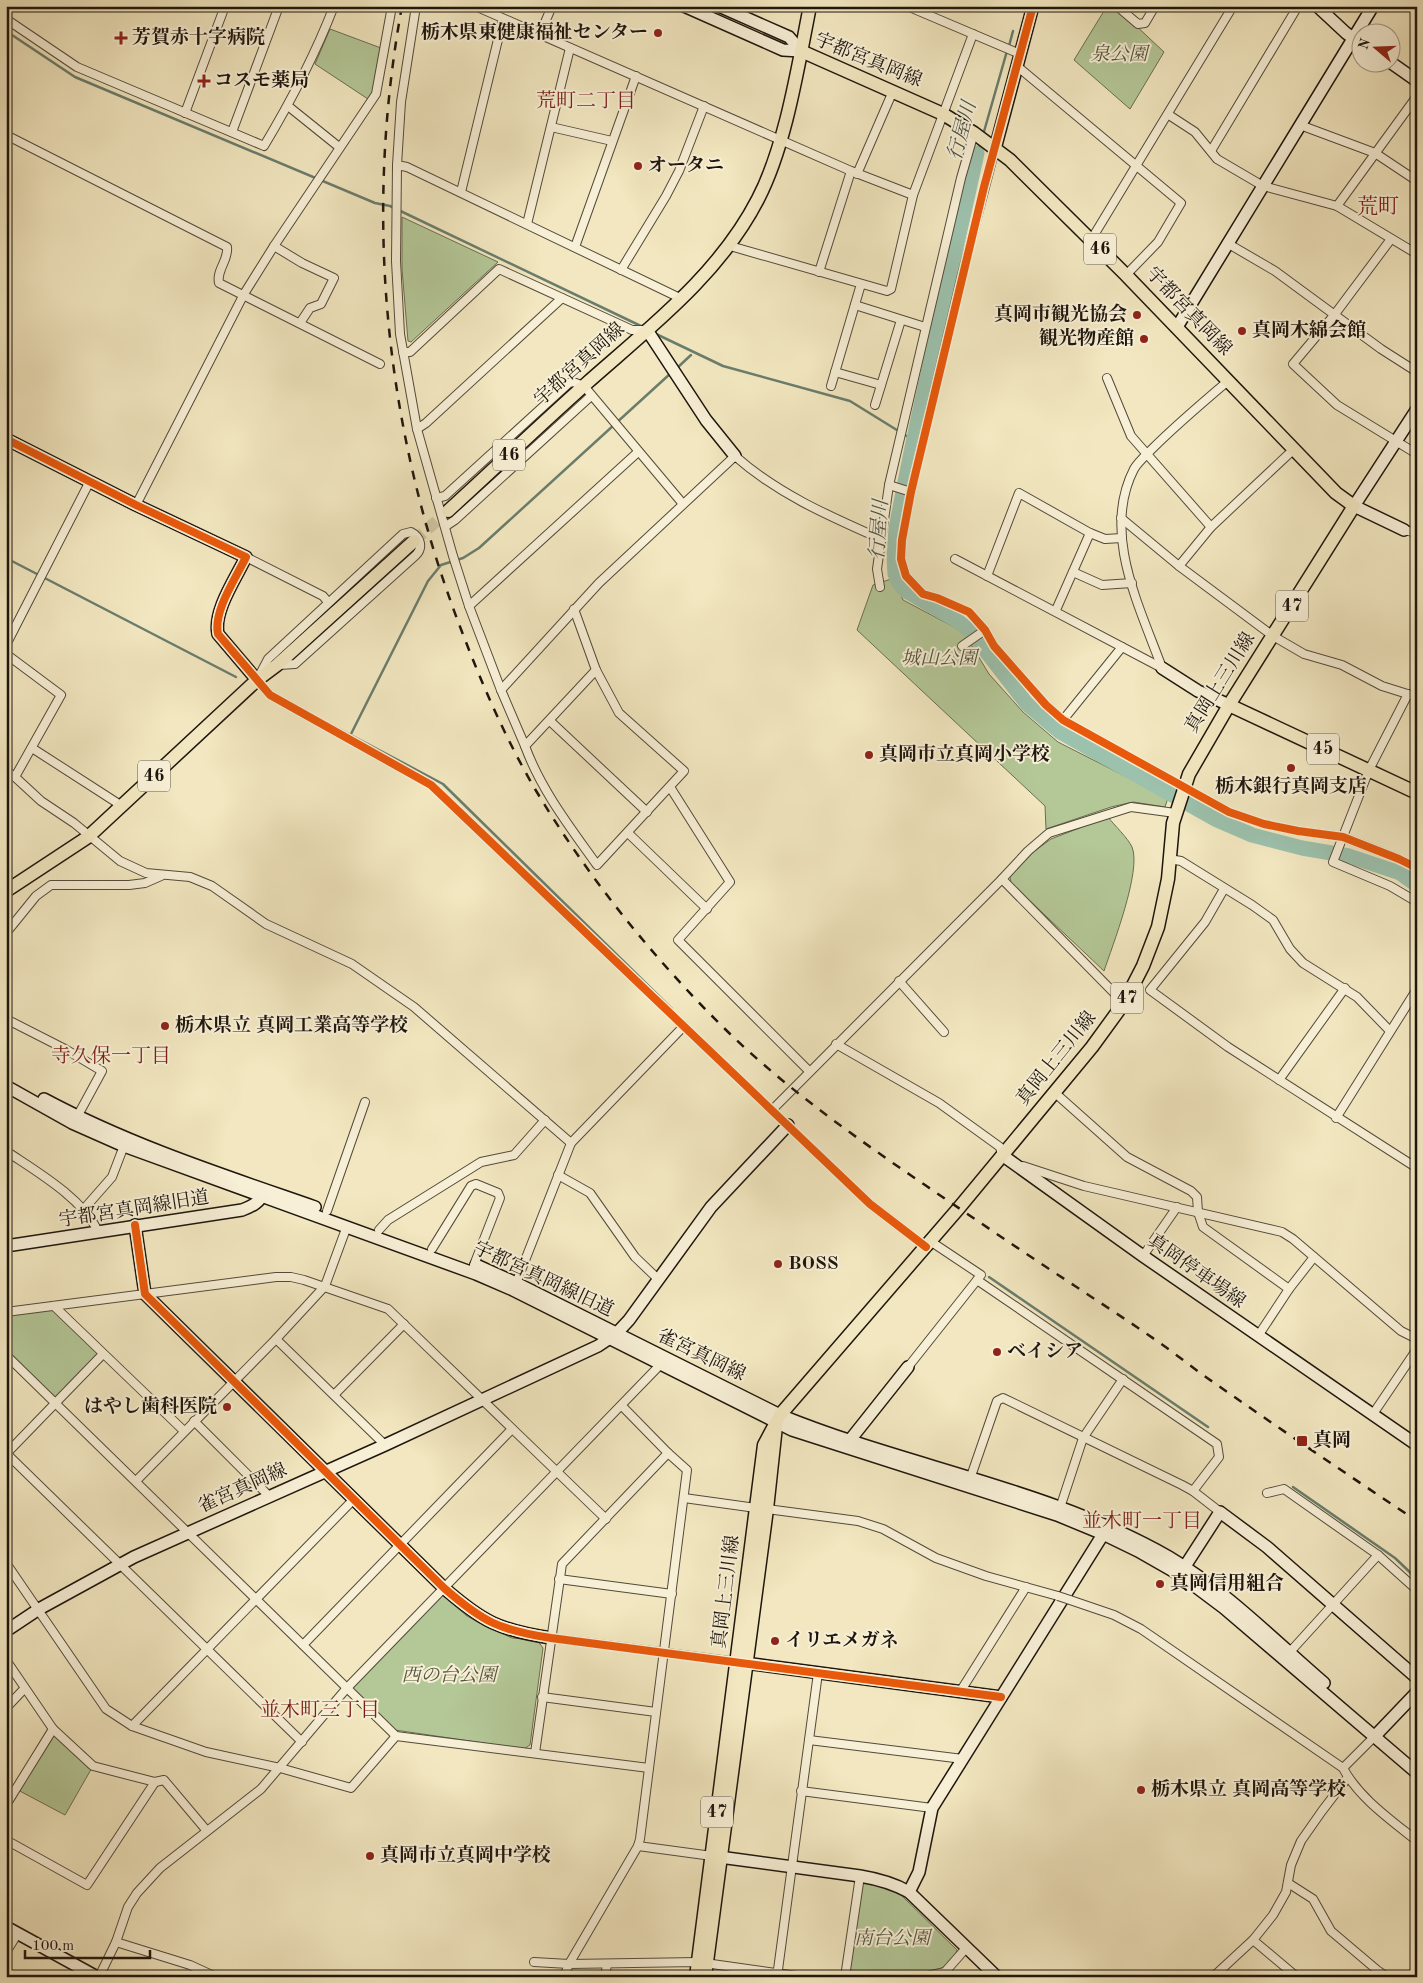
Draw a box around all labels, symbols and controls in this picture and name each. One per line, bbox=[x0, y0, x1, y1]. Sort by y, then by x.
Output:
place label: 栃木県東健康福祉センター bbox=[421, 21, 648, 43]
north arrow bbox=[1350, 22, 1400, 72]
place label: 芳賀赤十字病院 bbox=[132, 26, 265, 48]
marker: 栃木県東健康福祉センター bbox=[652, 27, 664, 39]
street label: 宇都宮真岡線 bbox=[812, 29, 925, 91]
marker: 芳賀赤十字病院 bbox=[114, 31, 128, 45]
text: N bbox=[1356, 36, 1373, 51]
park label: 泉公園 bbox=[1090, 44, 1150, 65]
place label: コスモ薬局 bbox=[214, 69, 309, 91]
marker: コスモ薬局 bbox=[198, 75, 210, 87]
district label: 荒町二丁目 bbox=[536, 90, 636, 112]
water label: 行屋川 bbox=[944, 97, 981, 163]
place label: オータニ bbox=[648, 155, 724, 176]
marker: オータニ bbox=[632, 160, 644, 172]
district label: 荒町 bbox=[1357, 195, 1399, 218]
road number: 46 bbox=[1084, 233, 1116, 264]
street label: 宇都宮真岡線 bbox=[1142, 263, 1236, 360]
place label: 真岡市観光協会 bbox=[994, 303, 1127, 325]
marker: 真岡市観光協会 bbox=[1131, 309, 1143, 321]
street label: 宇都宮真岡線 bbox=[530, 318, 629, 410]
place label: 真岡木綿会館 bbox=[1252, 319, 1366, 341]
marker: 真岡木綿会館 bbox=[1236, 325, 1248, 337]
place label: 観光物産館 bbox=[1039, 327, 1134, 349]
marker: 観光物産館 bbox=[1138, 333, 1150, 345]
road number: 46 bbox=[493, 440, 525, 470]
water label: 行屋川 bbox=[866, 497, 892, 561]
road number: 47 bbox=[1276, 590, 1308, 622]
street label: 真岡上三川線 bbox=[1181, 629, 1259, 736]
park label: 城山公園 bbox=[901, 648, 980, 669]
road number: 45 bbox=[1307, 734, 1339, 764]
place label: 真岡市立真岡小学校 bbox=[879, 743, 1050, 765]
marker: 真岡市立真岡小学校 bbox=[863, 749, 875, 761]
road number: 46 bbox=[138, 760, 170, 791]
marker: 栃木銀行真岡支店 bbox=[1285, 762, 1297, 774]
place label: 栃木銀行真岡支店 bbox=[1215, 775, 1367, 797]
road number: 47 bbox=[1111, 982, 1143, 1014]
street label: 真岡上三川線 bbox=[1012, 1007, 1100, 1109]
place label: 栃木県立 真岡工業高等学校 bbox=[175, 1014, 408, 1036]
marker: 栃木県立 真岡工業高等学校 bbox=[159, 1020, 171, 1032]
district label: 寺久保一丁目 bbox=[51, 1045, 171, 1067]
street label: 宇都宮真岡線旧道 bbox=[57, 1187, 211, 1231]
street label: 真岡停車場線 bbox=[1144, 1229, 1250, 1312]
street label: 宇都宮真岡線旧道 bbox=[470, 1237, 617, 1321]
place label: BOSS bbox=[788, 1255, 839, 1274]
marker: BOSS bbox=[772, 1258, 784, 1270]
street label: 雀宮真岡線 bbox=[654, 1325, 749, 1385]
place label: ベイシア bbox=[1007, 1341, 1083, 1362]
marker: ベイシア bbox=[991, 1346, 1003, 1358]
place label: はやし歯科医院 bbox=[84, 1395, 217, 1417]
marker: はやし歯科医院 bbox=[221, 1401, 233, 1413]
place label: 真岡 bbox=[1313, 1429, 1351, 1451]
marker: 真岡 bbox=[1295, 1434, 1309, 1448]
street label: 雀宮真岡線 bbox=[195, 1459, 290, 1517]
district label: 並木町一丁目 bbox=[1082, 1510, 1202, 1532]
street label: 真岡上三川線 bbox=[709, 1534, 743, 1650]
place label: 真岡信用組合 bbox=[1170, 1572, 1284, 1594]
marker: 真岡信用組合 bbox=[1154, 1578, 1166, 1590]
place label: イリエメガネ bbox=[785, 1629, 899, 1651]
marker: イリエメガネ bbox=[769, 1635, 781, 1647]
park label: 西の台公園 bbox=[401, 1664, 499, 1686]
district label: 並木町三丁目 bbox=[260, 1699, 380, 1721]
place label: 栃木県立 真岡高等学校 bbox=[1151, 1778, 1346, 1800]
marker: 栃木県立 真岡高等学校 bbox=[1135, 1784, 1147, 1796]
road number: 47 bbox=[701, 1796, 733, 1828]
place label: 真岡市立真岡中学校 bbox=[380, 1844, 551, 1866]
marker: 真岡市立真岡中学校 bbox=[364, 1850, 376, 1862]
park label: 南台公園 bbox=[854, 1927, 933, 1949]
scale bar bbox=[25, 1928, 150, 1960]
text: 100 m bbox=[32, 1939, 74, 1954]

